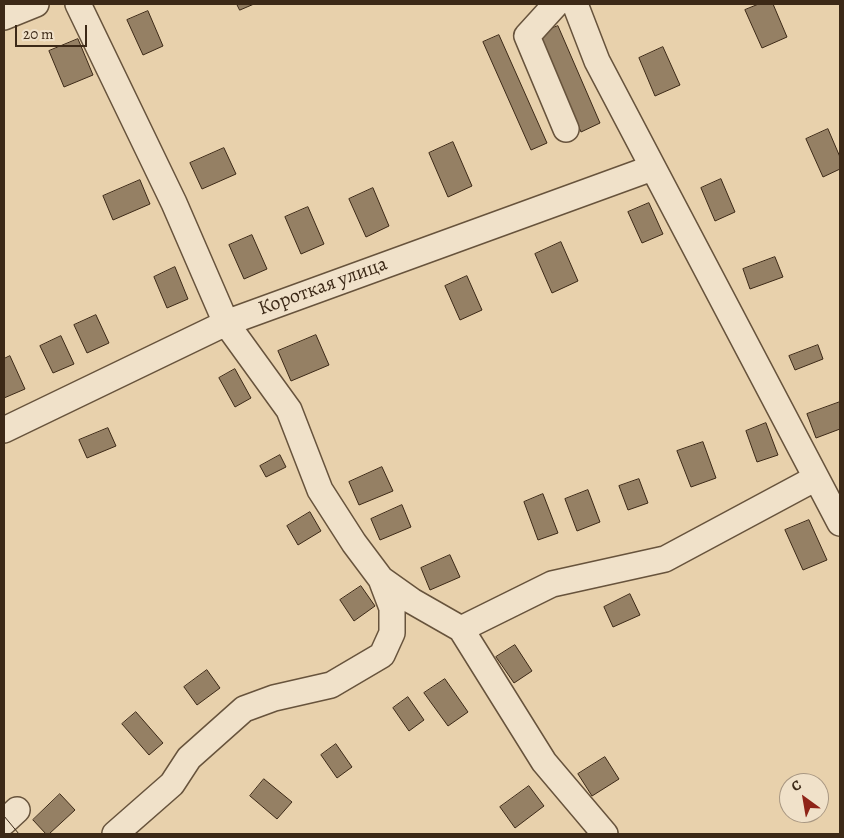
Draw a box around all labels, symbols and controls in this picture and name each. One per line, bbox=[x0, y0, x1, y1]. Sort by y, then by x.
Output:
scale bar bbox=[18, 15, 90, 47]
text: 20 m bbox=[23, 24, 54, 44]
street label: Короткая улица bbox=[255, 253, 391, 321]
north arrow bbox=[779, 773, 829, 823]
text: С bbox=[788, 775, 805, 796]

